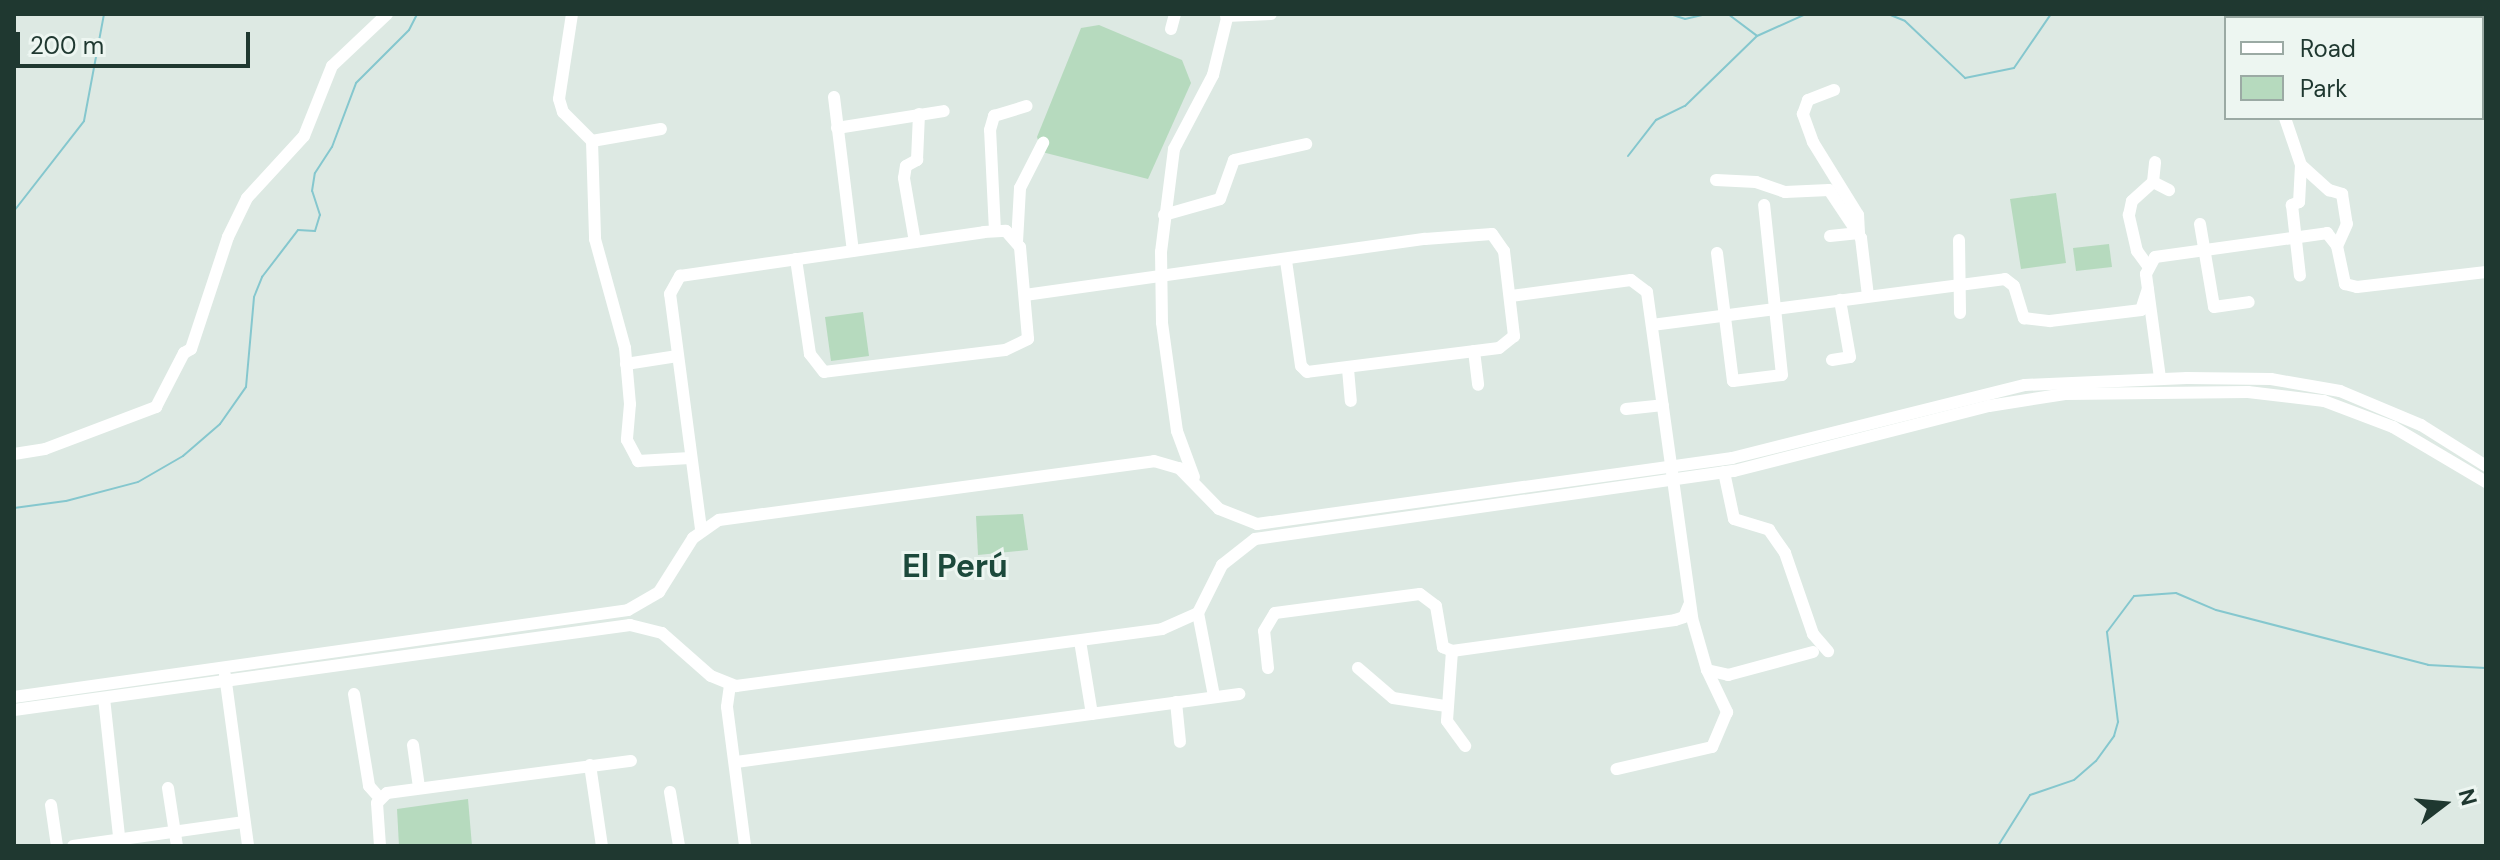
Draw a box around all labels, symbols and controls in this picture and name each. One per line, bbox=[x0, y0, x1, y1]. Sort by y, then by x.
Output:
scale bar bbox=[20, 16, 254, 66]
legend bbox=[2224, 16, 2484, 120]
text: 200 m bbox=[30, 30, 104, 61]
text: Road bbox=[2300, 33, 2356, 64]
text: Park bbox=[2300, 73, 2347, 104]
district label: El Perú bbox=[902, 547, 1008, 585]
north arrow bbox=[2404, 764, 2484, 844]
text: N bbox=[2451, 786, 2484, 809]

